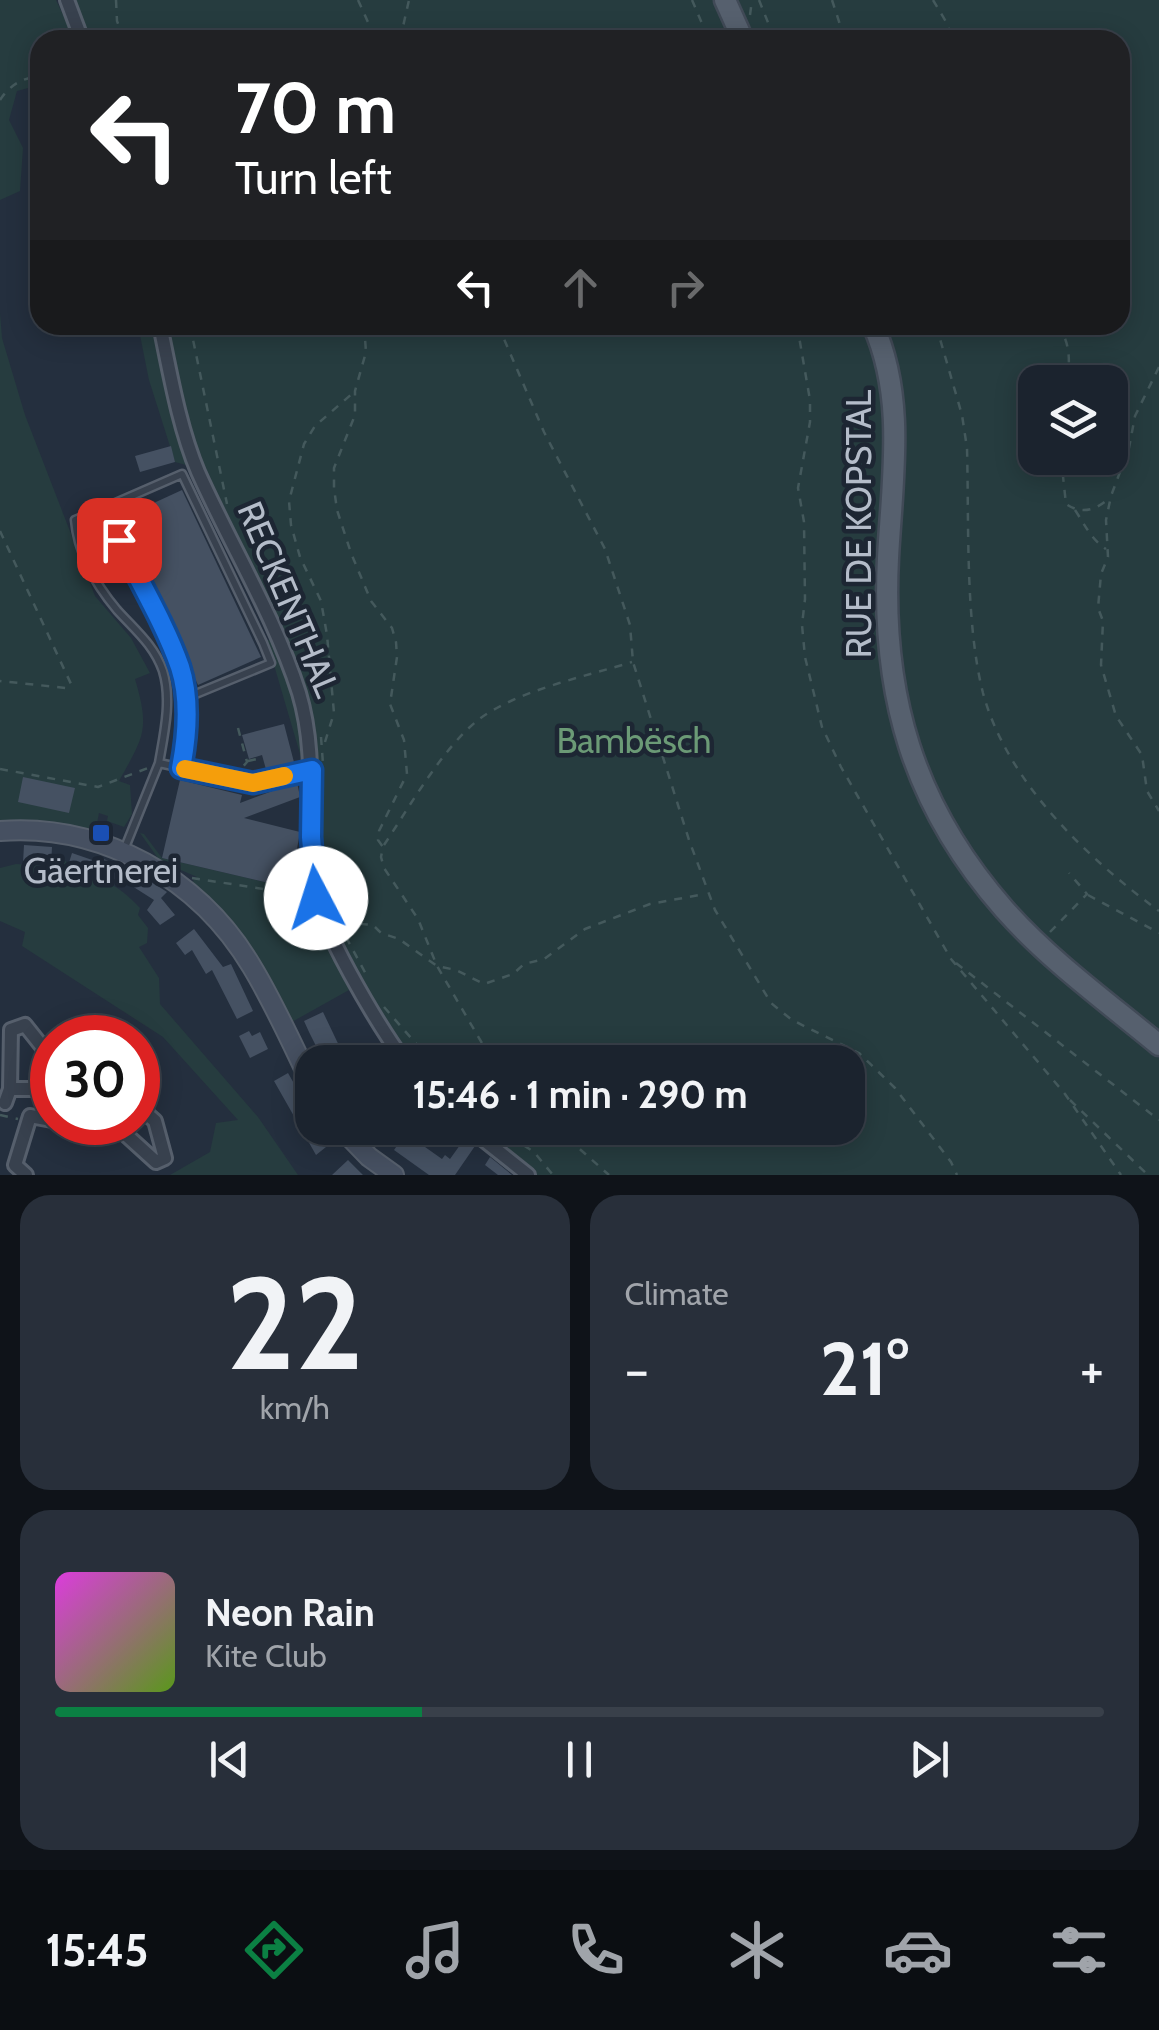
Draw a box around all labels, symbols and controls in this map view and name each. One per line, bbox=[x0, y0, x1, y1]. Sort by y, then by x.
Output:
text: 70 m bbox=[235, 65, 396, 151]
icon: left bbox=[70, 70, 200, 200]
text: Turn left bbox=[235, 151, 392, 205]
icon: left bbox=[448, 260, 503, 315]
icon: ahead bbox=[553, 260, 608, 315]
icon: right bbox=[658, 260, 713, 315]
map controls bbox=[1018, 365, 1128, 475]
button: layers bbox=[1018, 365, 1128, 475]
street label: RUE DE KOPSTAL bbox=[837, 389, 880, 658]
street label: RECKENTHAL bbox=[229, 495, 350, 704]
pin bbox=[77, 498, 162, 583]
icon: arrive bbox=[92, 513, 147, 568]
park label: Bambësch bbox=[556, 719, 712, 762]
marker: Gäertnerei bbox=[90, 822, 112, 844]
position arrow bbox=[264, 846, 368, 950]
place label: Gäertnerei bbox=[24, 849, 178, 892]
speed limit sign: 30 bbox=[30, 1015, 160, 1145]
text: 15:46 · 1 min · 290 m bbox=[412, 1071, 748, 1118]
text: 22 bbox=[226, 1244, 364, 1402]
text: Climate bbox=[625, 1274, 729, 1313]
text: 21° bbox=[820, 1323, 909, 1414]
text: − bbox=[625, 1336, 649, 1403]
text: + bbox=[1080, 1336, 1104, 1403]
text: km/h bbox=[260, 1388, 330, 1427]
text: Neon Rain bbox=[205, 1589, 375, 1636]
text: Kite Club bbox=[205, 1636, 327, 1675]
icon: previous bbox=[202, 1732, 257, 1787]
icon: pause bbox=[552, 1732, 607, 1787]
icon: next bbox=[902, 1732, 957, 1787]
icon: directions bbox=[239, 1915, 309, 1985]
icon: music bbox=[400, 1915, 470, 1985]
icon: phone bbox=[561, 1915, 631, 1985]
icon: climate bbox=[722, 1915, 792, 1985]
icon: car bbox=[883, 1915, 953, 1985]
icon: filters bbox=[1044, 1915, 1114, 1985]
text: 15:45 bbox=[45, 1923, 148, 1977]

